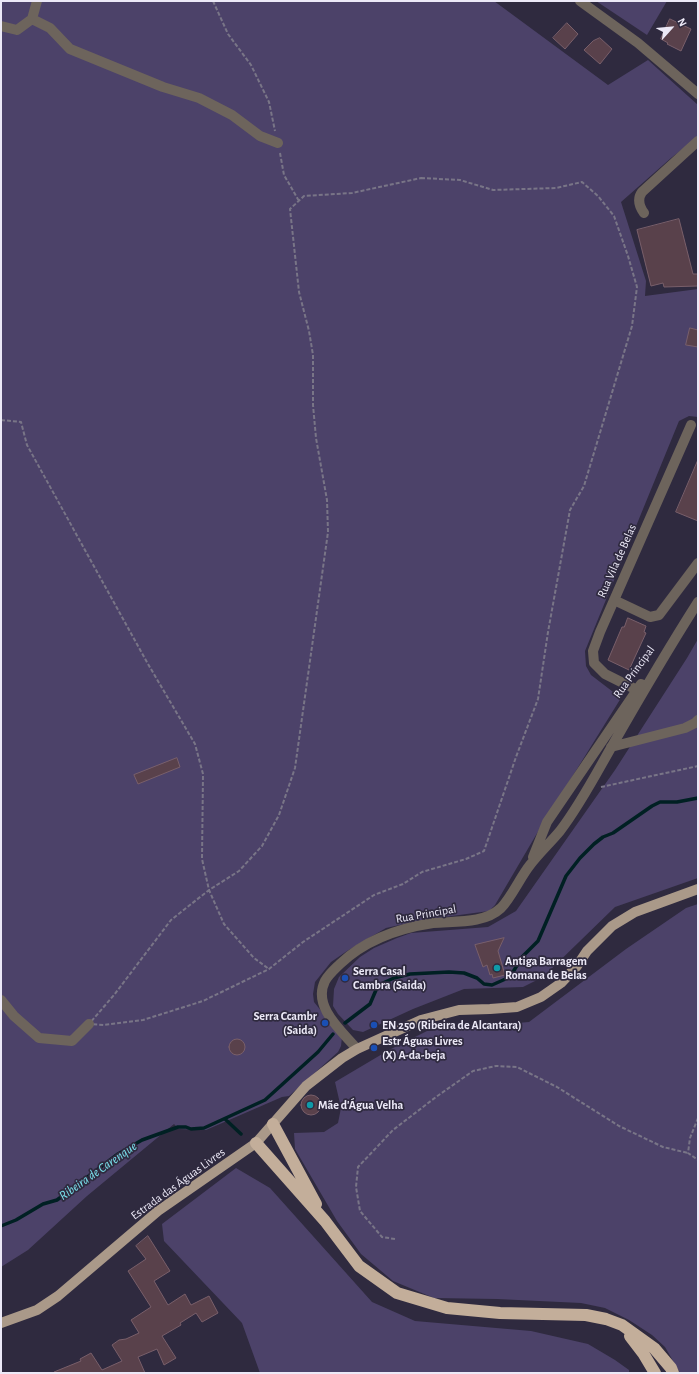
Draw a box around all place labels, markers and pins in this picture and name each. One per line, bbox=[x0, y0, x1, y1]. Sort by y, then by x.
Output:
place label: Antiga Barragem Romana de Belas bbox=[505, 954, 587, 982]
marker: Antiga Barragem Romana de Belas bbox=[492, 963, 502, 973]
place label: Serra Casal Cambra (Saida) bbox=[353, 964, 426, 992]
marker: Serra Casal Cambra (Saida) bbox=[340, 973, 350, 983]
place label: Serra Ccambr (Saida) bbox=[253, 1009, 317, 1037]
marker: Serra Ccambr (Saida) bbox=[320, 1018, 330, 1028]
place label: EN 250 (Ribeira de Alcantara) bbox=[382, 1018, 522, 1032]
marker: EN 250 (Ribeira de Alcantara) bbox=[369, 1020, 379, 1030]
place label: Estr Águas Livres (X) A-da-beja bbox=[382, 1034, 463, 1062]
marker: Estr Águas Livres (X) A-da-beja bbox=[369, 1043, 379, 1053]
place label: Mãe d'Água Velha bbox=[318, 1098, 403, 1112]
marker: Mãe d'Água Velha bbox=[305, 1100, 315, 1110]

